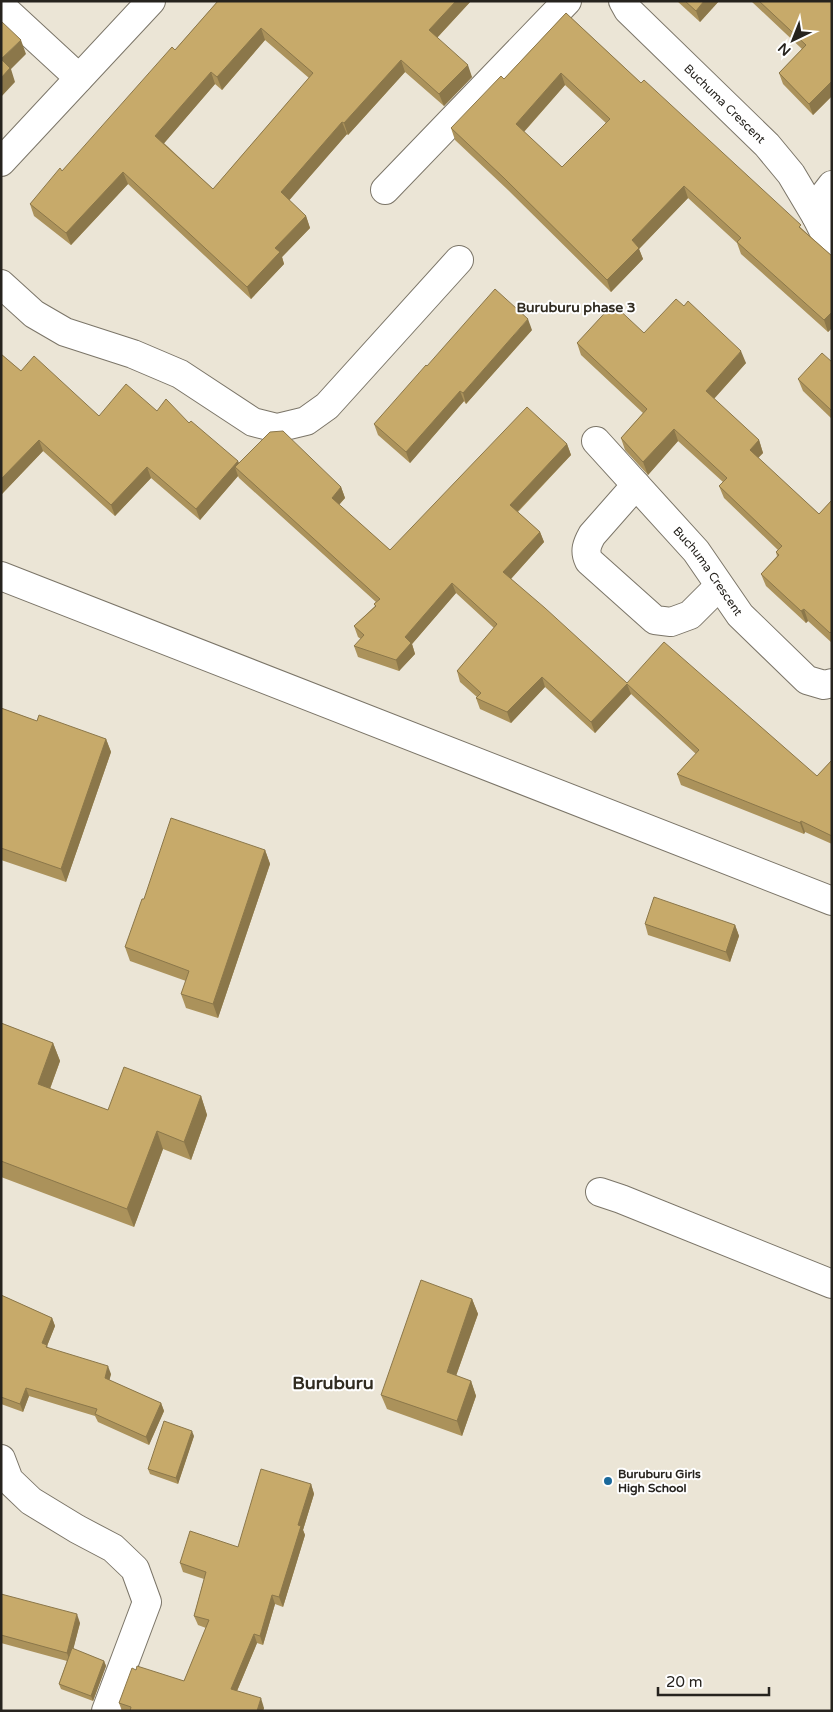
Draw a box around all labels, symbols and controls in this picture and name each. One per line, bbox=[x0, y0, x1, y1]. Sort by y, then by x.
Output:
north arrow bbox=[768, 15, 818, 65]
text: N bbox=[775, 39, 794, 59]
street label: Buchuma Crescent bbox=[681, 61, 768, 147]
district label: Buruburu phase 3 bbox=[516, 299, 636, 316]
street label: Buchuma Crescent bbox=[670, 524, 746, 619]
district label: Buruburu bbox=[292, 1372, 374, 1394]
place label: Buruburu Girls High School bbox=[618, 1467, 701, 1496]
marker: Buruburu Girls High School bbox=[602, 1475, 614, 1487]
scale bar bbox=[658, 1664, 769, 1696]
text: 20 m bbox=[666, 1673, 703, 1691]

